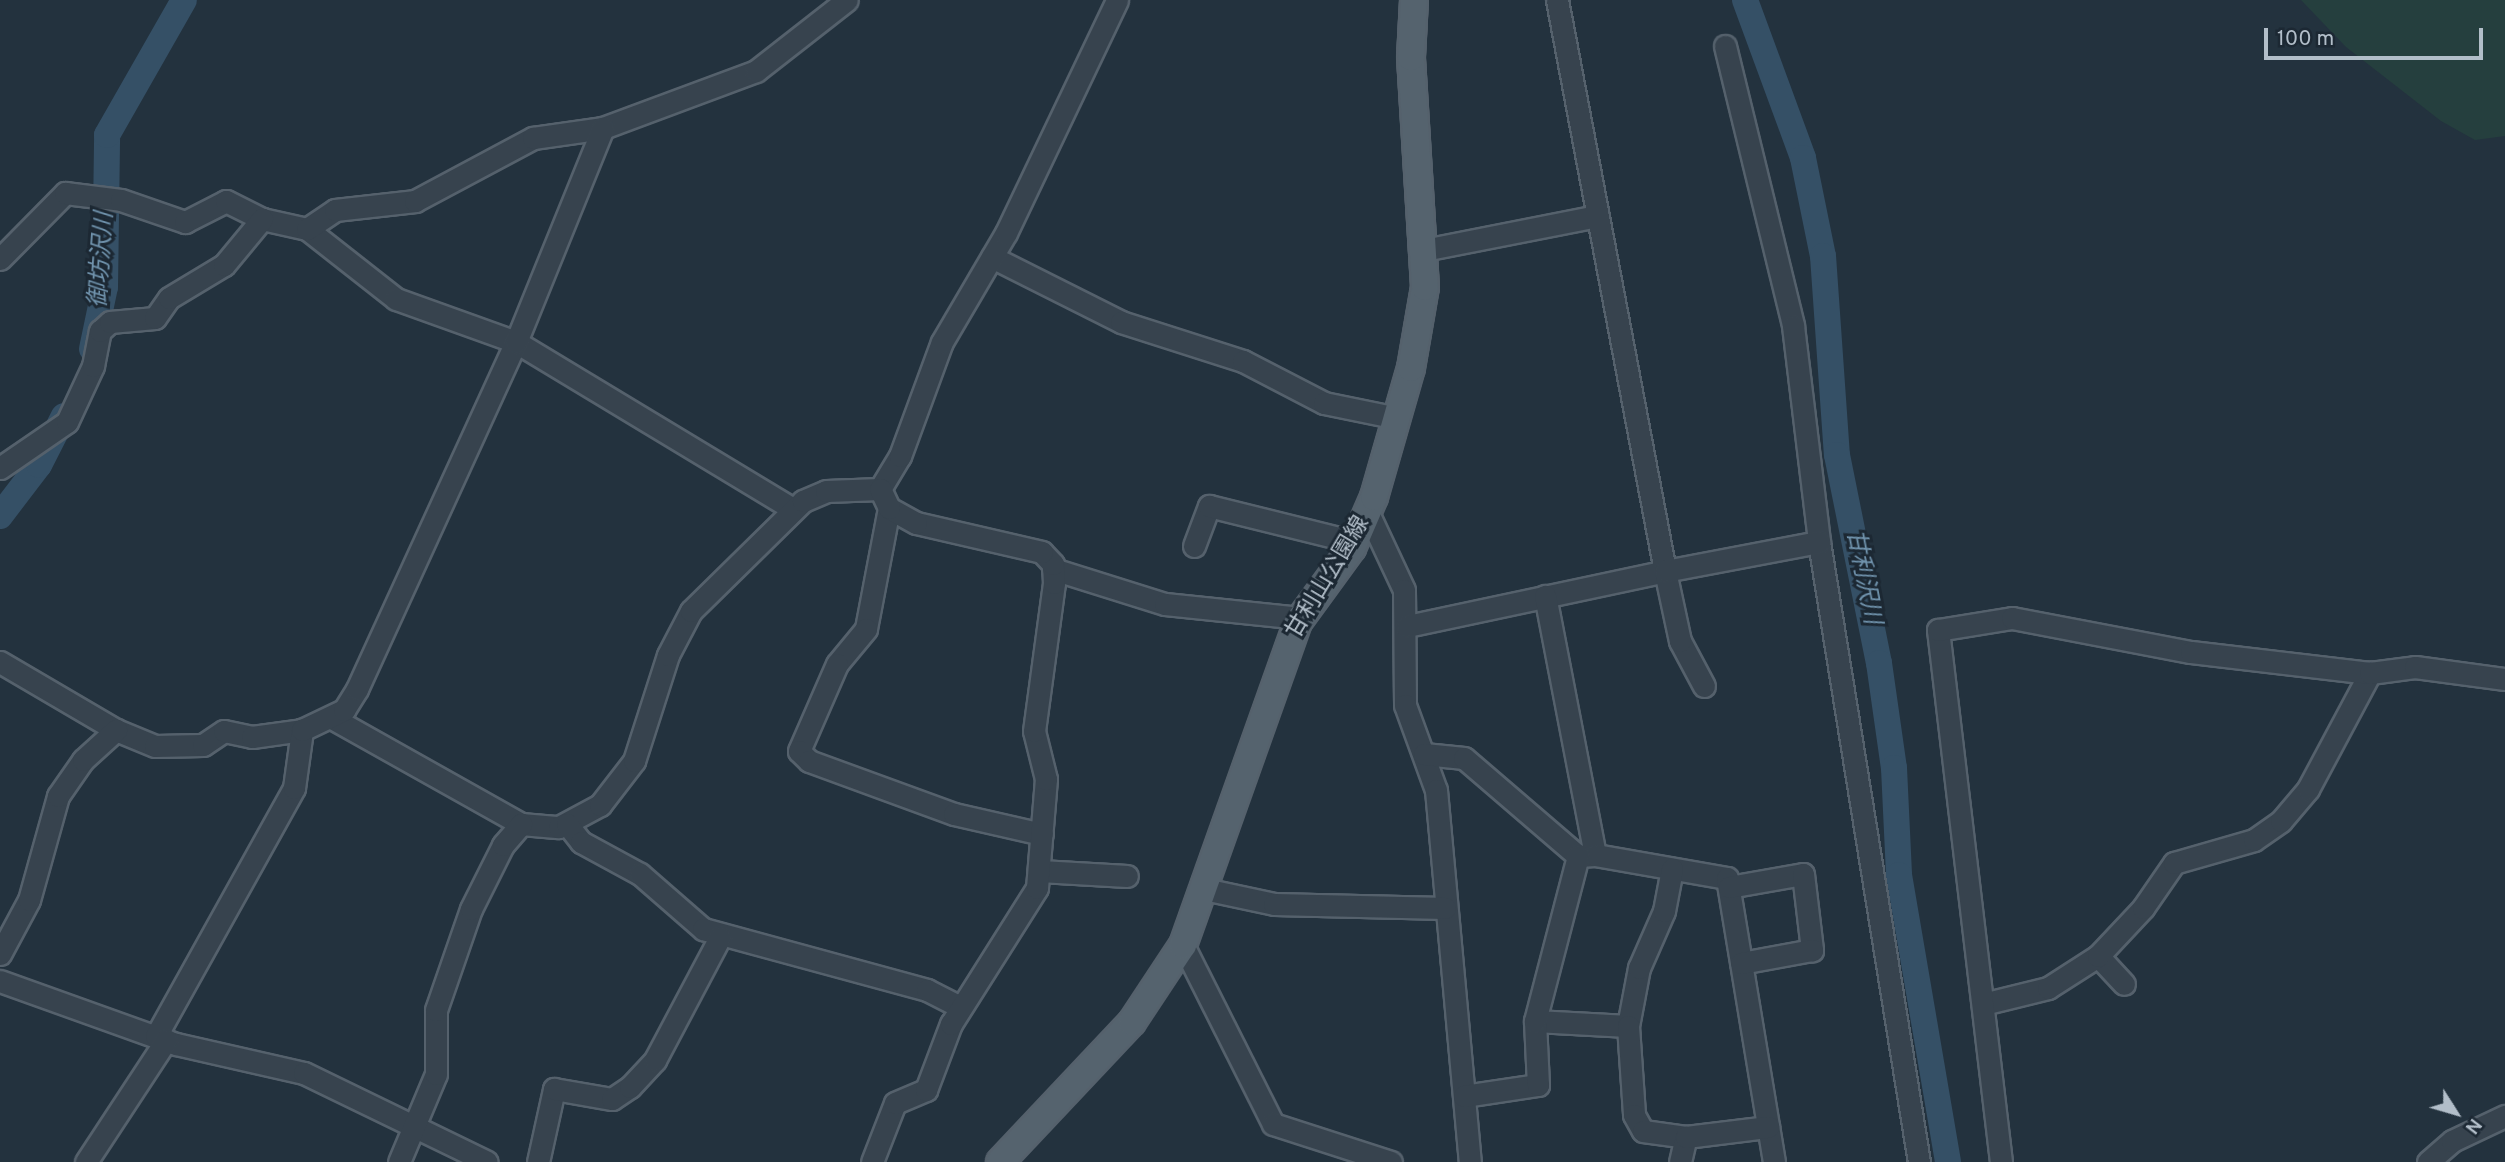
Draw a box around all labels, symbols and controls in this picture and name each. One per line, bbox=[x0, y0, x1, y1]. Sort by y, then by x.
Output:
scale bar bbox=[2267, 14, 2486, 58]
text: 100 m bbox=[2277, 26, 2334, 53]
water label: 御坊沢川 bbox=[85, 211, 121, 309]
street label: 甘利山公園線 bbox=[1282, 512, 1376, 644]
water label: 甘利沢川 bbox=[1839, 527, 1885, 627]
north arrow bbox=[2421, 1078, 2491, 1148]
text: N bbox=[2459, 1113, 2486, 1138]

